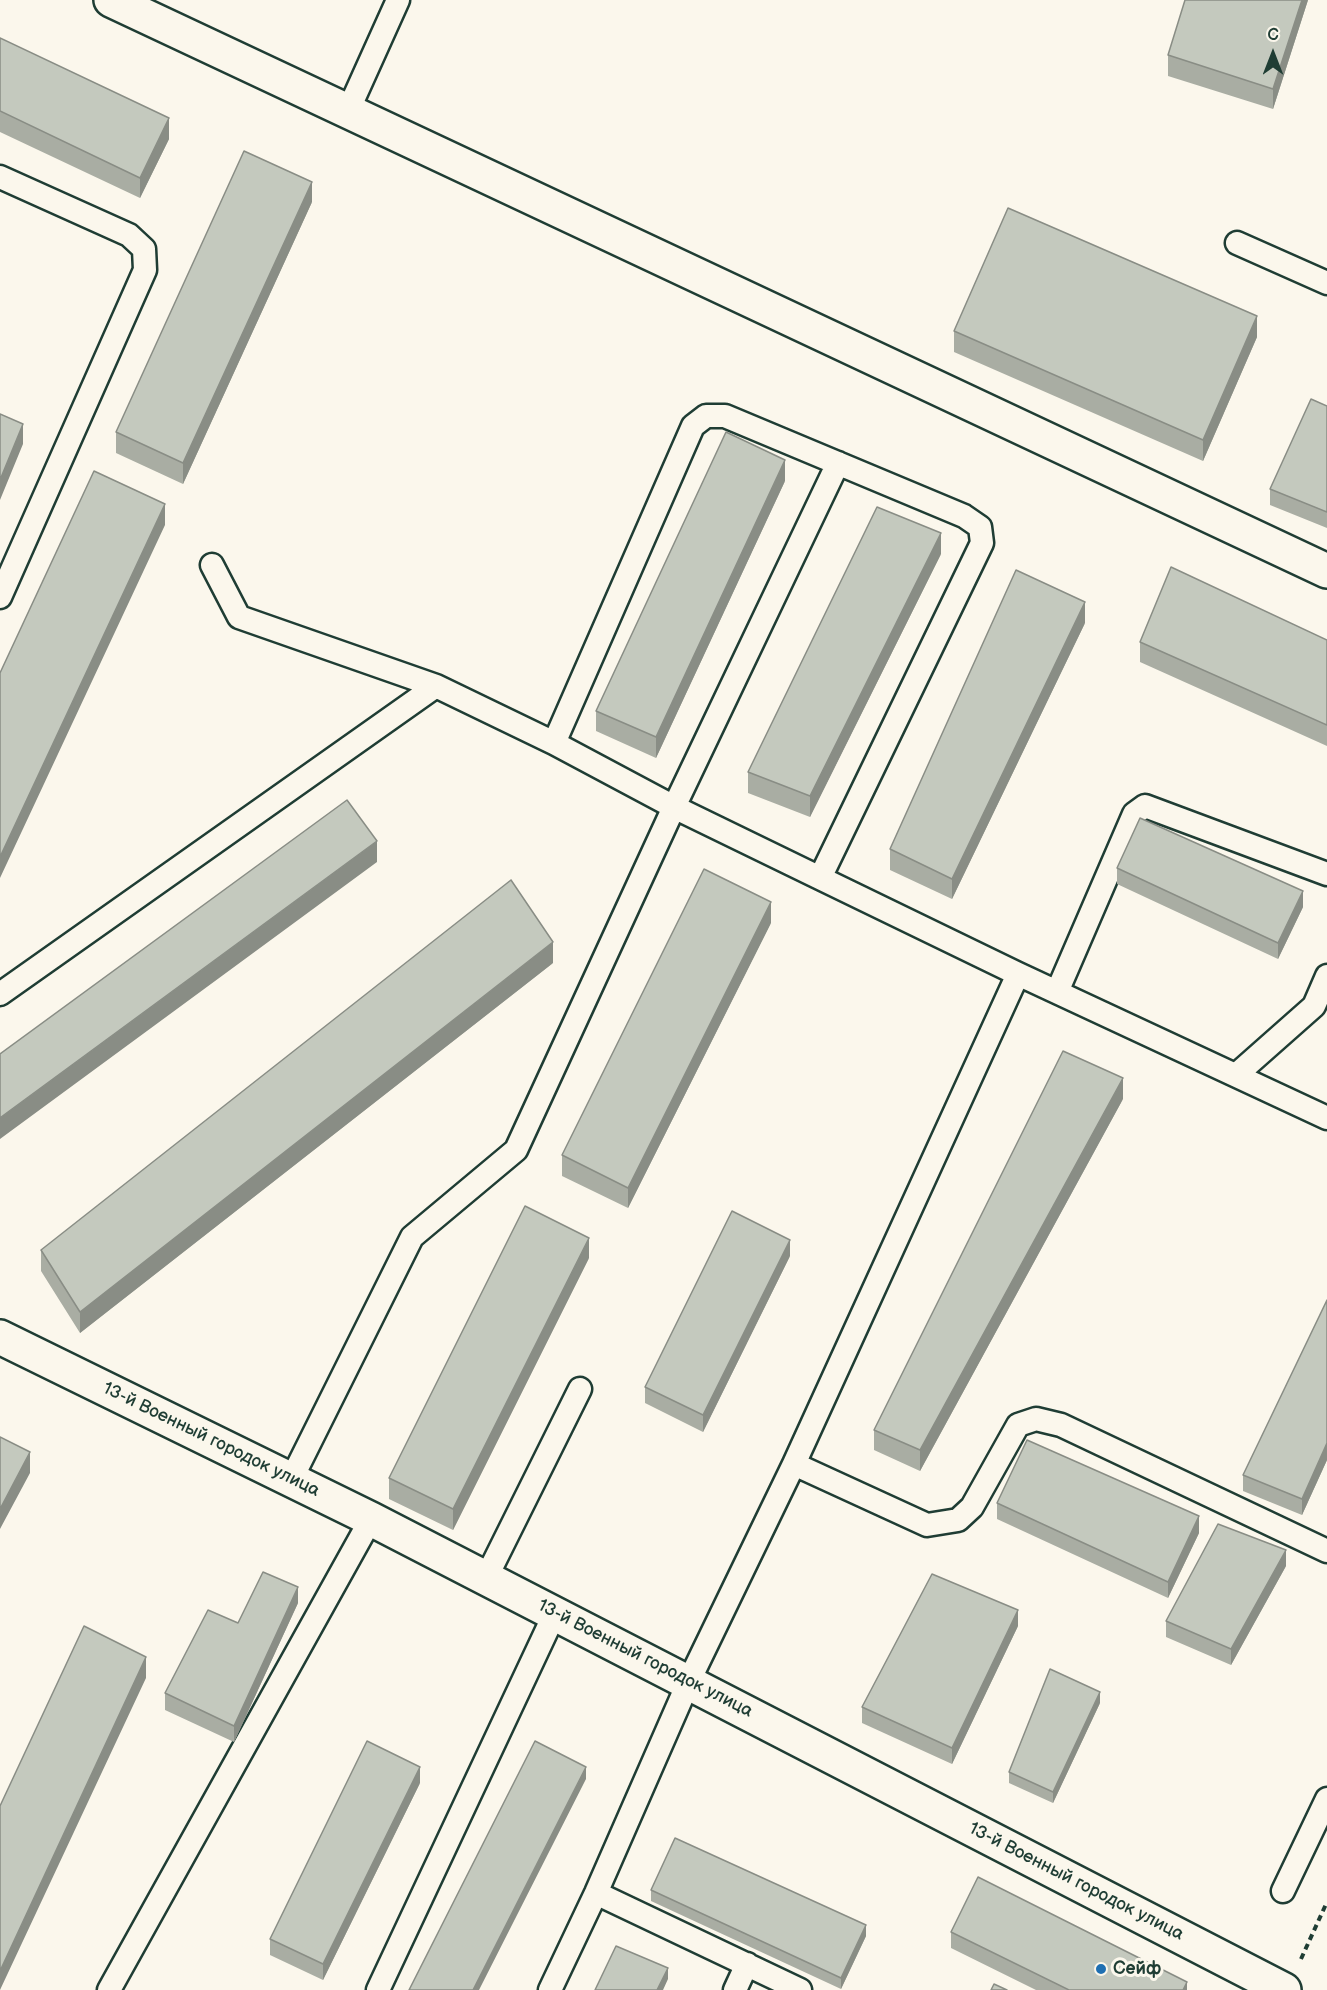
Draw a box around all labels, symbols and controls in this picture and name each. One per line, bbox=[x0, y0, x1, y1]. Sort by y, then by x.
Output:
north arrow bbox=[1243, 24, 1303, 84]
text: С bbox=[1267, 26, 1279, 45]
street label: 13-й Военный городок улица bbox=[99, 1378, 323, 1502]
street label: 13-й Военный городок улица bbox=[534, 1595, 756, 1723]
street label: 13-й Военный городок улица bbox=[965, 1818, 1187, 1946]
place label: Сейф bbox=[1113, 1958, 1161, 1980]
marker: Сейф bbox=[1094, 1962, 1108, 1976]

